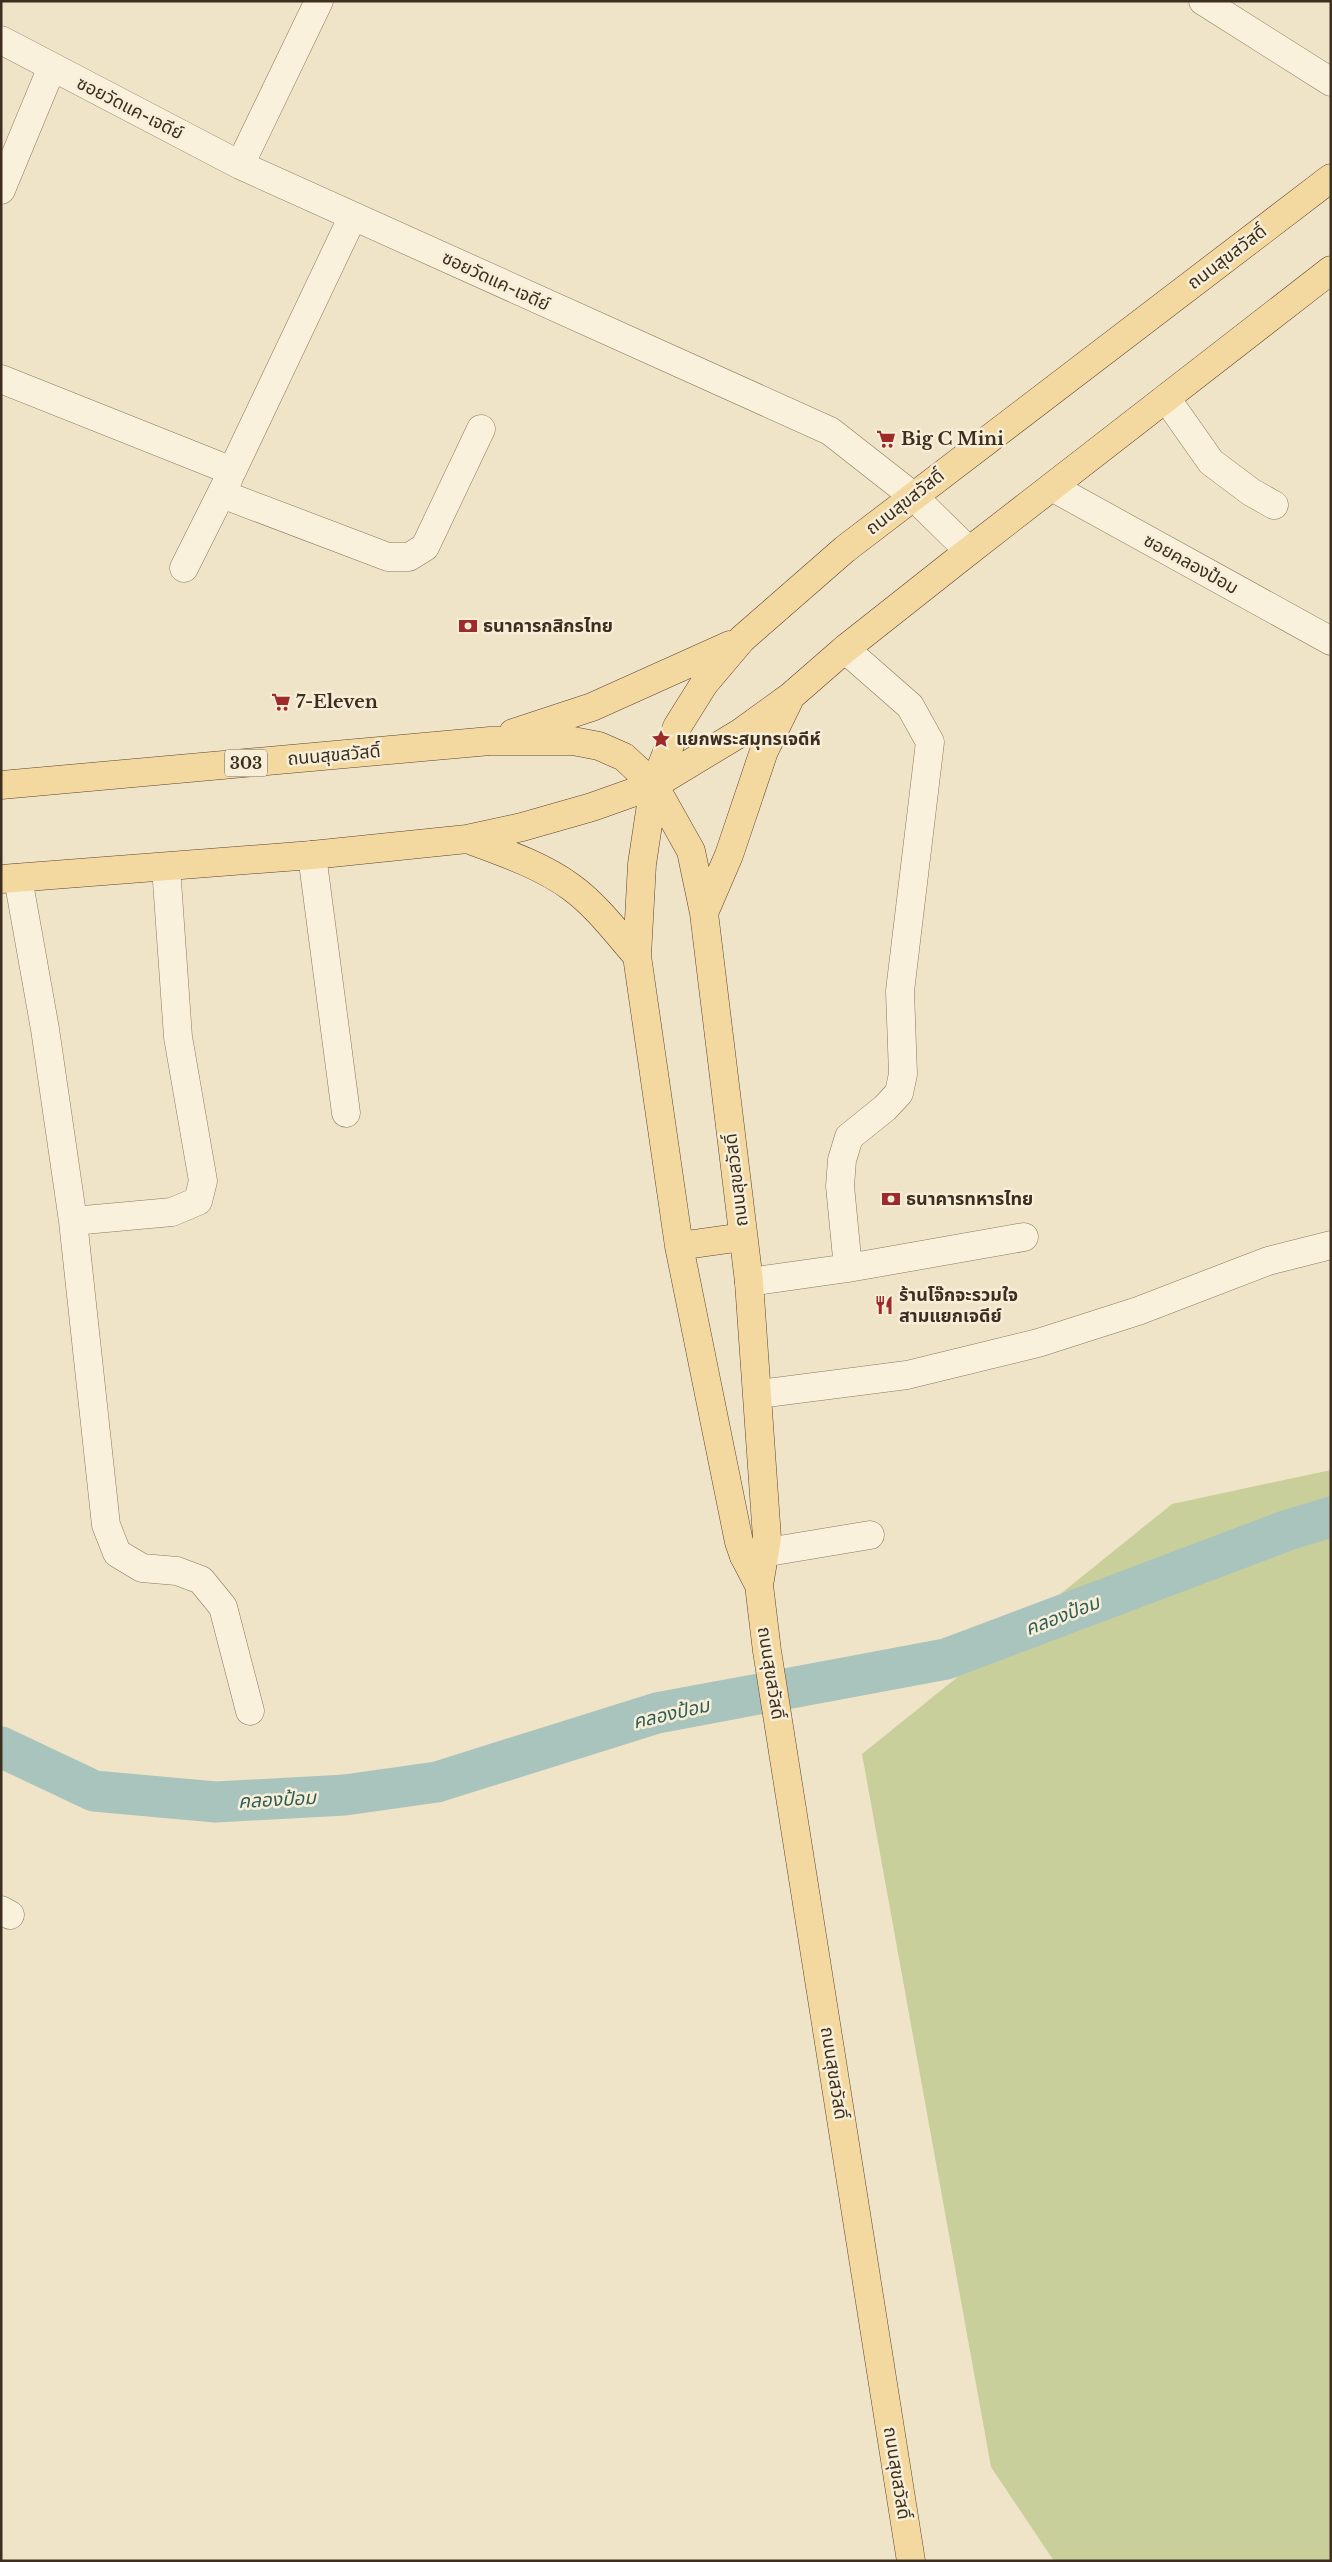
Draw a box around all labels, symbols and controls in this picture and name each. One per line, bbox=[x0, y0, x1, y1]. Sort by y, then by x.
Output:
street label: ซอยวัดแค-เจดีย์ bbox=[73, 72, 187, 144]
street label: ถนนสุขสวัสดิ์ bbox=[1183, 220, 1271, 294]
street label: ซอยวัดแค-เจดีย์ bbox=[439, 246, 554, 316]
supermarket icon: Big C Mini bbox=[875, 428, 897, 450]
place label: Big C Mini bbox=[901, 428, 1004, 450]
street label: ถนนสุขสวัสดิ์ bbox=[861, 465, 949, 539]
street label: ซอยคลองป้อม bbox=[1140, 529, 1242, 599]
bank icon: ธนาคารกสิกรไทย bbox=[457, 615, 479, 637]
place label: ธนาคารกสิกรไทย bbox=[483, 615, 613, 637]
supermarket icon: 7-Eleven bbox=[270, 691, 292, 713]
place label: 7-Eleven bbox=[296, 691, 378, 713]
place icon: แยกพระสมุทรเจดีห์ bbox=[650, 728, 672, 750]
place label: แยกพระสมุทรเจดีห์ bbox=[676, 728, 821, 750]
street label: ถนนสุขสวัสดิ์ bbox=[286, 740, 382, 770]
road number: 303 bbox=[225, 750, 267, 776]
street label: ถนนสุขสวัสดิ์ bbox=[719, 1132, 753, 1228]
bank icon: ธนาคารทหารไทย bbox=[880, 1188, 902, 1210]
place label: ธนาคารทหารไทย bbox=[906, 1188, 1033, 1210]
place label: ร้านโจ๊กจะรวมใจ สามแยกเจดีย์ bbox=[899, 1284, 1018, 1327]
restaurant icon: ร้านโจ๊กจะรวมใจ สามแยกเจดีย์ bbox=[873, 1294, 895, 1316]
water label: คลองป้อม bbox=[1022, 1590, 1104, 1640]
street label: ถนนสุขสวัสดิ์ bbox=[753, 1625, 789, 1721]
water label: คลองป้อม bbox=[631, 1693, 713, 1733]
water label: คลองป้อม bbox=[238, 1786, 318, 1813]
street label: ถนนสุขสวัสดิ์ bbox=[816, 2025, 852, 2121]
street label: ถนนสุขสวัสดิ์ bbox=[879, 2425, 915, 2521]

